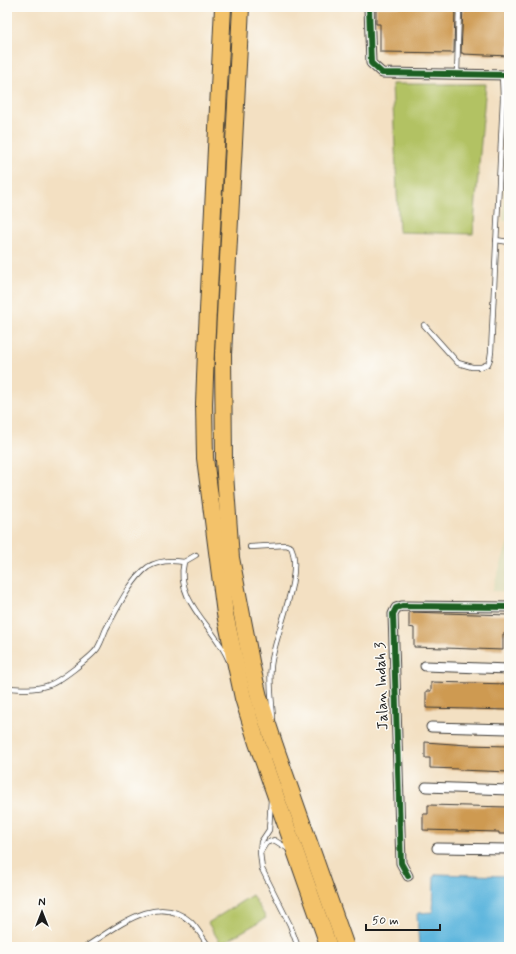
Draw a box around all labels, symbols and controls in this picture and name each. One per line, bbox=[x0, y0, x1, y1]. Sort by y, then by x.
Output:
street label: Jalan Indah 3 bbox=[370, 641, 394, 730]
north arrow bbox=[22, 892, 62, 932]
text: N bbox=[38, 896, 46, 910]
scale bar bbox=[366, 906, 440, 932]
text: 50 m bbox=[372, 913, 399, 929]

